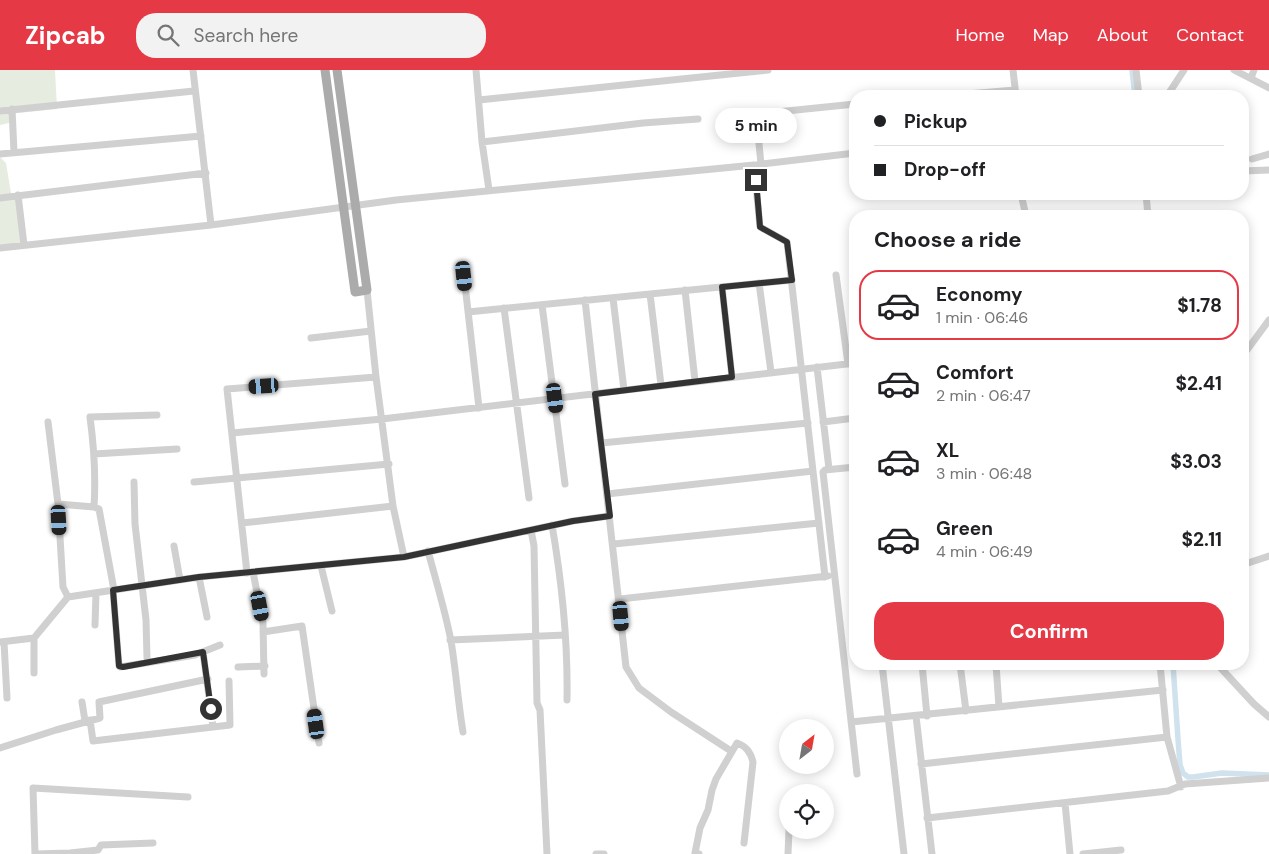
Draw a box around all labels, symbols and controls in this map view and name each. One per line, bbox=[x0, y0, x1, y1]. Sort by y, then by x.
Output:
search box bbox=[136, 13, 486, 58]
text: Zipcab bbox=[25, 20, 106, 51]
icon: search bbox=[154, 21, 182, 49]
text: Search here bbox=[194, 23, 298, 48]
text: Home bbox=[955, 23, 1005, 47]
text: Map bbox=[1033, 23, 1069, 47]
text: About bbox=[1097, 23, 1148, 47]
text: Contact bbox=[1176, 23, 1244, 47]
callout: 5 min bbox=[715, 108, 797, 142]
text: Pickup bbox=[904, 109, 968, 134]
text: 5 min bbox=[734, 115, 778, 136]
text: Drop-off bbox=[904, 157, 986, 182]
route end bbox=[745, 169, 767, 191]
text: Choose a ride bbox=[874, 225, 1022, 254]
car bbox=[454, 260, 473, 292]
text: Economy bbox=[936, 282, 1023, 307]
icon: car bbox=[876, 283, 921, 328]
text: $1.78 bbox=[1177, 293, 1222, 318]
text: 1 min · 06:46 bbox=[936, 307, 1028, 328]
text: Comfort bbox=[936, 360, 1014, 385]
icon: car bbox=[876, 361, 921, 406]
text: $2.41 bbox=[1176, 371, 1222, 396]
car bbox=[248, 377, 279, 395]
car bbox=[545, 382, 564, 414]
text: 2 min · 06:47 bbox=[936, 385, 1031, 406]
text: XL bbox=[936, 438, 959, 463]
icon: car bbox=[876, 439, 921, 484]
text: $3.03 bbox=[1170, 449, 1222, 474]
text: 3 min · 06:48 bbox=[936, 463, 1032, 484]
car bbox=[50, 505, 67, 535]
text: Green bbox=[936, 516, 993, 541]
icon: car bbox=[876, 517, 921, 562]
text: $2.11 bbox=[1182, 527, 1222, 552]
text: 4 min · 06:49 bbox=[936, 541, 1033, 562]
car bbox=[249, 590, 270, 622]
car bbox=[612, 600, 629, 632]
button: Confirm bbox=[874, 602, 1224, 660]
route start bbox=[200, 698, 222, 720]
car bbox=[306, 708, 325, 740]
north arrow bbox=[779, 719, 834, 774]
map controls bbox=[779, 719, 834, 839]
button: locate bbox=[779, 784, 834, 839]

